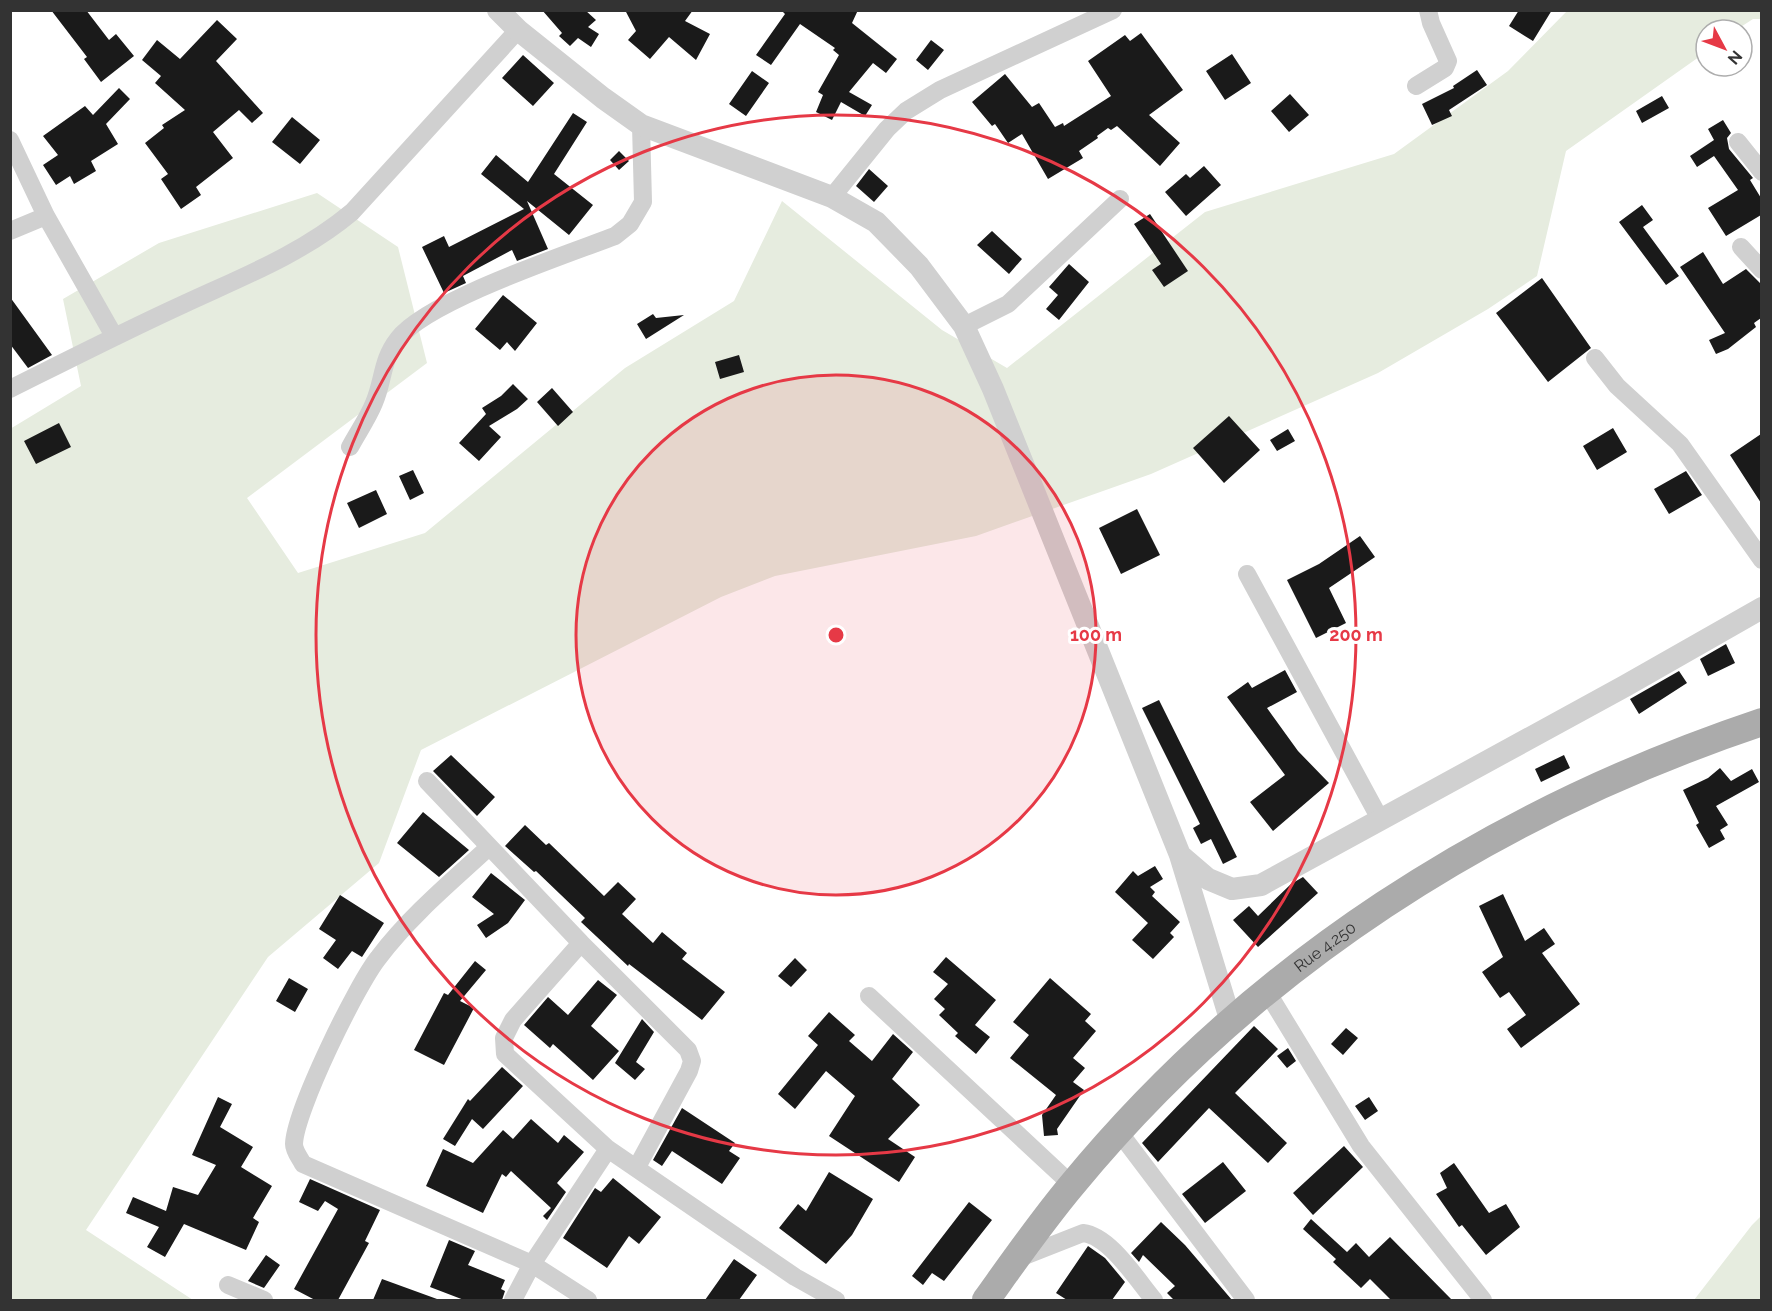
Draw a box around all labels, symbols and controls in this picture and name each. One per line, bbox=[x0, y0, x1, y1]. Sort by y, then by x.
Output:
north arrow bbox=[1694, 18, 1754, 78]
text: N bbox=[1724, 47, 1746, 68]
text: 100 m bbox=[1070, 624, 1122, 645]
text: 200 m bbox=[1329, 624, 1383, 645]
centre of rings bbox=[826, 625, 846, 645]
street label: Rue 4.250 bbox=[1290, 918, 1360, 976]

